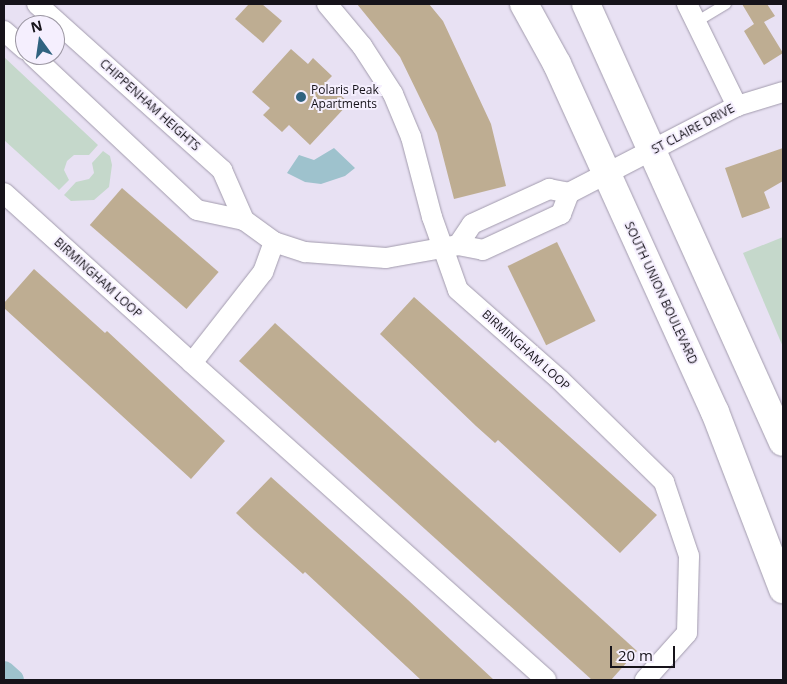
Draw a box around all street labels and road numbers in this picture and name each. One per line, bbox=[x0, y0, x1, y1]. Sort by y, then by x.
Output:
street label: CHIPPENHAM HEIGHTS bbox=[97, 56, 203, 154]
street label: ST CLAIRE DRIVE bbox=[649, 101, 737, 157]
street label: SOUTH UNION BOULEVARD bbox=[622, 220, 700, 366]
street label: BIRMINGHAM LOOP bbox=[51, 235, 145, 321]
street label: BIRMINGHAM LOOP bbox=[479, 307, 573, 393]

